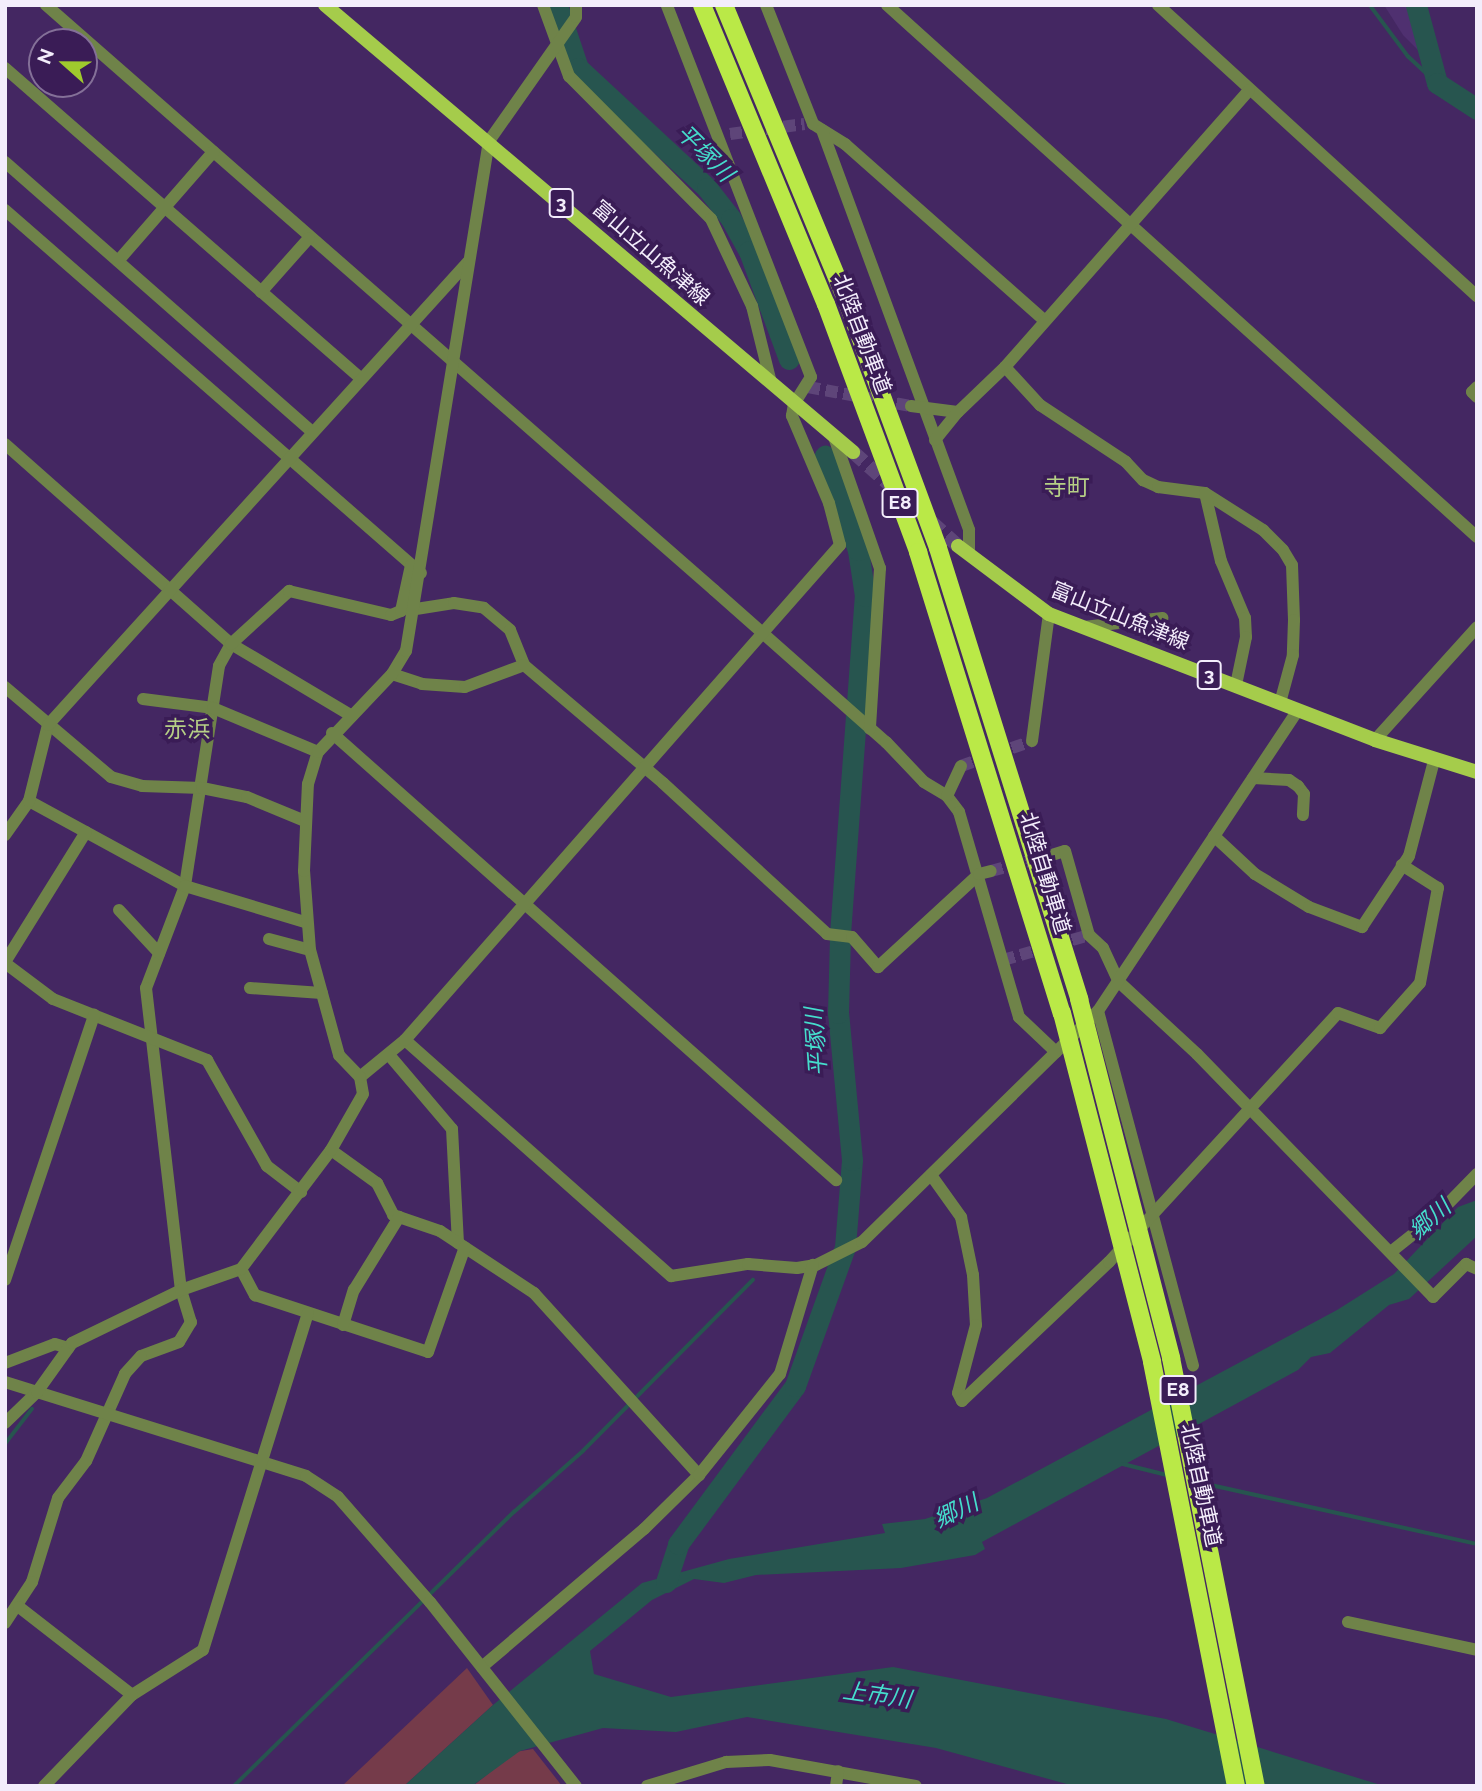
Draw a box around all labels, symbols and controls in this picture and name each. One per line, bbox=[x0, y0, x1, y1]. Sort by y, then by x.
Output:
north arrow bbox=[28, 28, 98, 98]
text: N bbox=[32, 45, 58, 67]
water label: 平塚川 bbox=[671, 119, 739, 187]
road number: 3 bbox=[547, 188, 575, 218]
street label: 富山立山魚津線 bbox=[587, 195, 715, 311]
street label: 北陸自動車道 bbox=[828, 271, 896, 397]
district label: 寺町 bbox=[1044, 473, 1090, 501]
road number: E8 bbox=[881, 488, 919, 518]
street label: 富山立山魚津線 bbox=[1047, 577, 1193, 655]
road number: 3 bbox=[1195, 660, 1223, 690]
district label: 赤浜 bbox=[164, 715, 210, 743]
street label: 北陸自動車道 bbox=[1015, 809, 1075, 937]
water label: 平塚川 bbox=[800, 1007, 832, 1077]
water label: 郷川 bbox=[1404, 1193, 1456, 1245]
road number: E8 bbox=[1159, 1374, 1197, 1406]
street label: 北陸自動車道 bbox=[1176, 1421, 1226, 1549]
water label: 郷川 bbox=[929, 1489, 983, 1533]
water label: 上市川 bbox=[841, 1677, 913, 1713]

